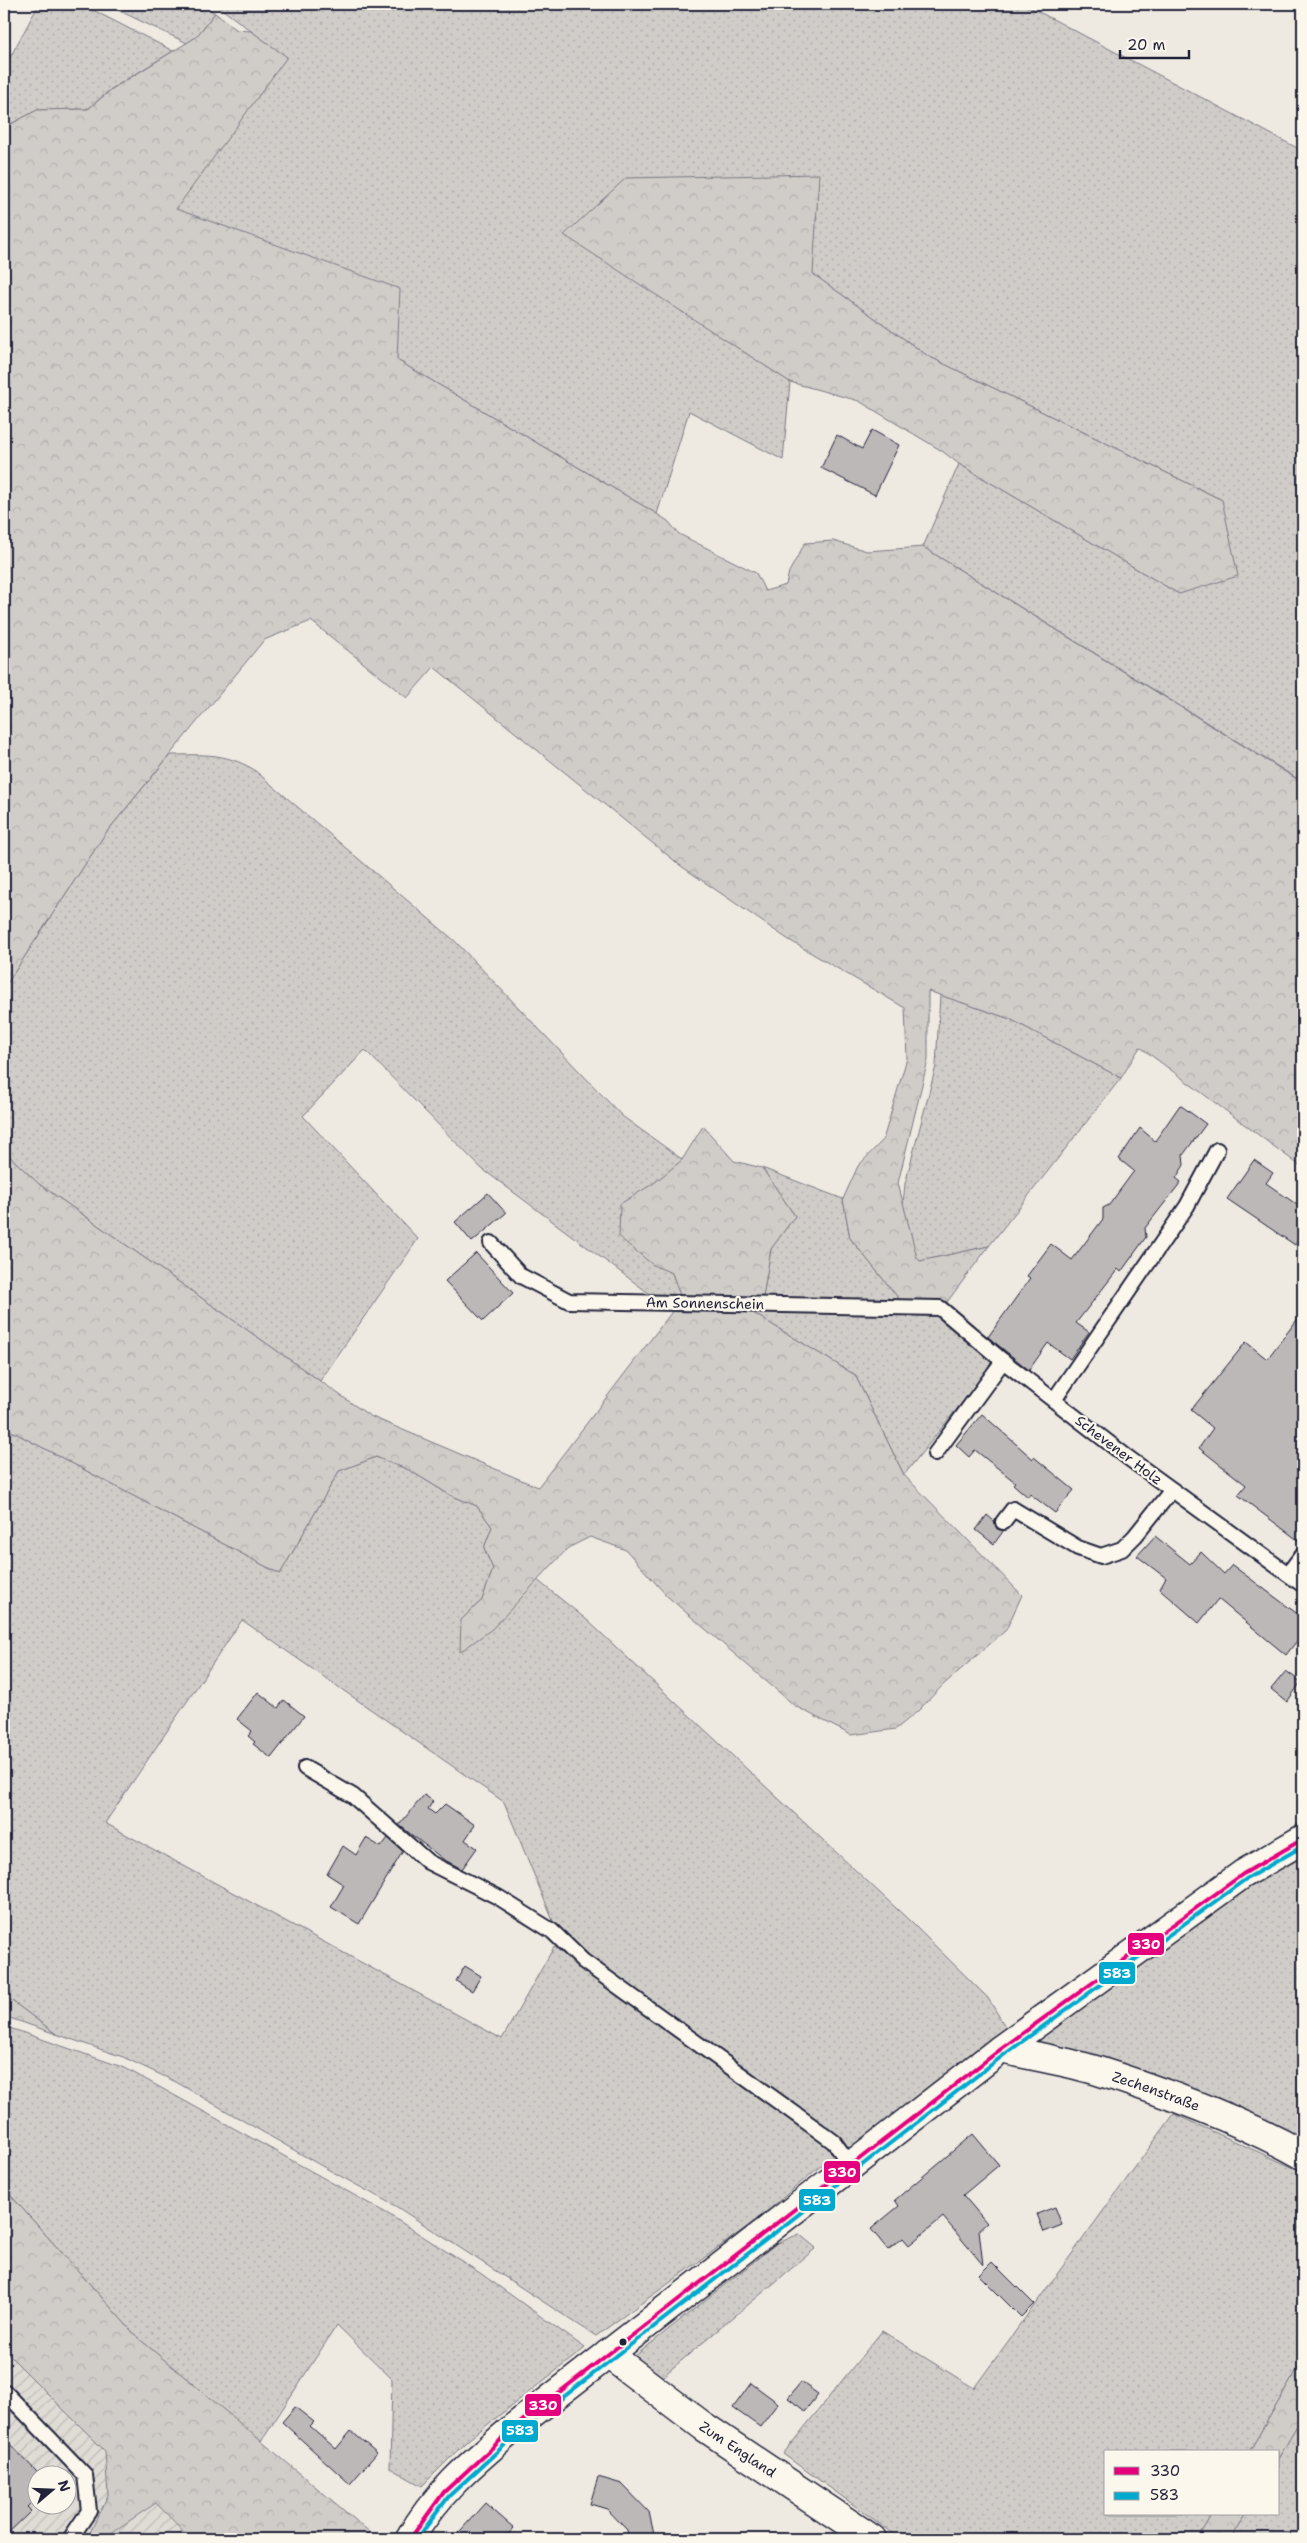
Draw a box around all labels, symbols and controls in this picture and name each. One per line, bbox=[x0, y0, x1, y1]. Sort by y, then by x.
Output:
scale bar bbox=[1120, 28, 1188, 60]
text: 20 m bbox=[1127, 35, 1166, 55]
street label: Am Sonnenschein bbox=[646, 1293, 765, 1313]
street label: Schevener Holz bbox=[1072, 1411, 1166, 1489]
line badge: 330 bbox=[1127, 1932, 1165, 1956]
text: 330 bbox=[1131, 1935, 1161, 1953]
line badge: 583 bbox=[1098, 1961, 1136, 1985]
text: 583 bbox=[1103, 1964, 1131, 1982]
street label: Zechenstraße bbox=[1110, 2067, 1203, 2115]
line badge: 330 bbox=[823, 2160, 861, 2184]
text: 330 bbox=[827, 2163, 857, 2181]
line badge: 583 bbox=[798, 2188, 836, 2212]
text: 583 bbox=[803, 2191, 831, 2209]
unlabelled marker bbox=[618, 2337, 628, 2347]
line badge: 330 bbox=[524, 2393, 562, 2417]
text: 330 bbox=[528, 2396, 558, 2414]
street label: Zum England bbox=[696, 2417, 780, 2481]
line badge: 583 bbox=[501, 2419, 539, 2443]
text: 583 bbox=[506, 2421, 534, 2439]
legend bbox=[1104, 2450, 1280, 2516]
text: 330 bbox=[1150, 2461, 1180, 2481]
north arrow bbox=[28, 2466, 78, 2516]
text: N bbox=[54, 2478, 75, 2494]
text: 583 bbox=[1150, 2485, 1179, 2505]

